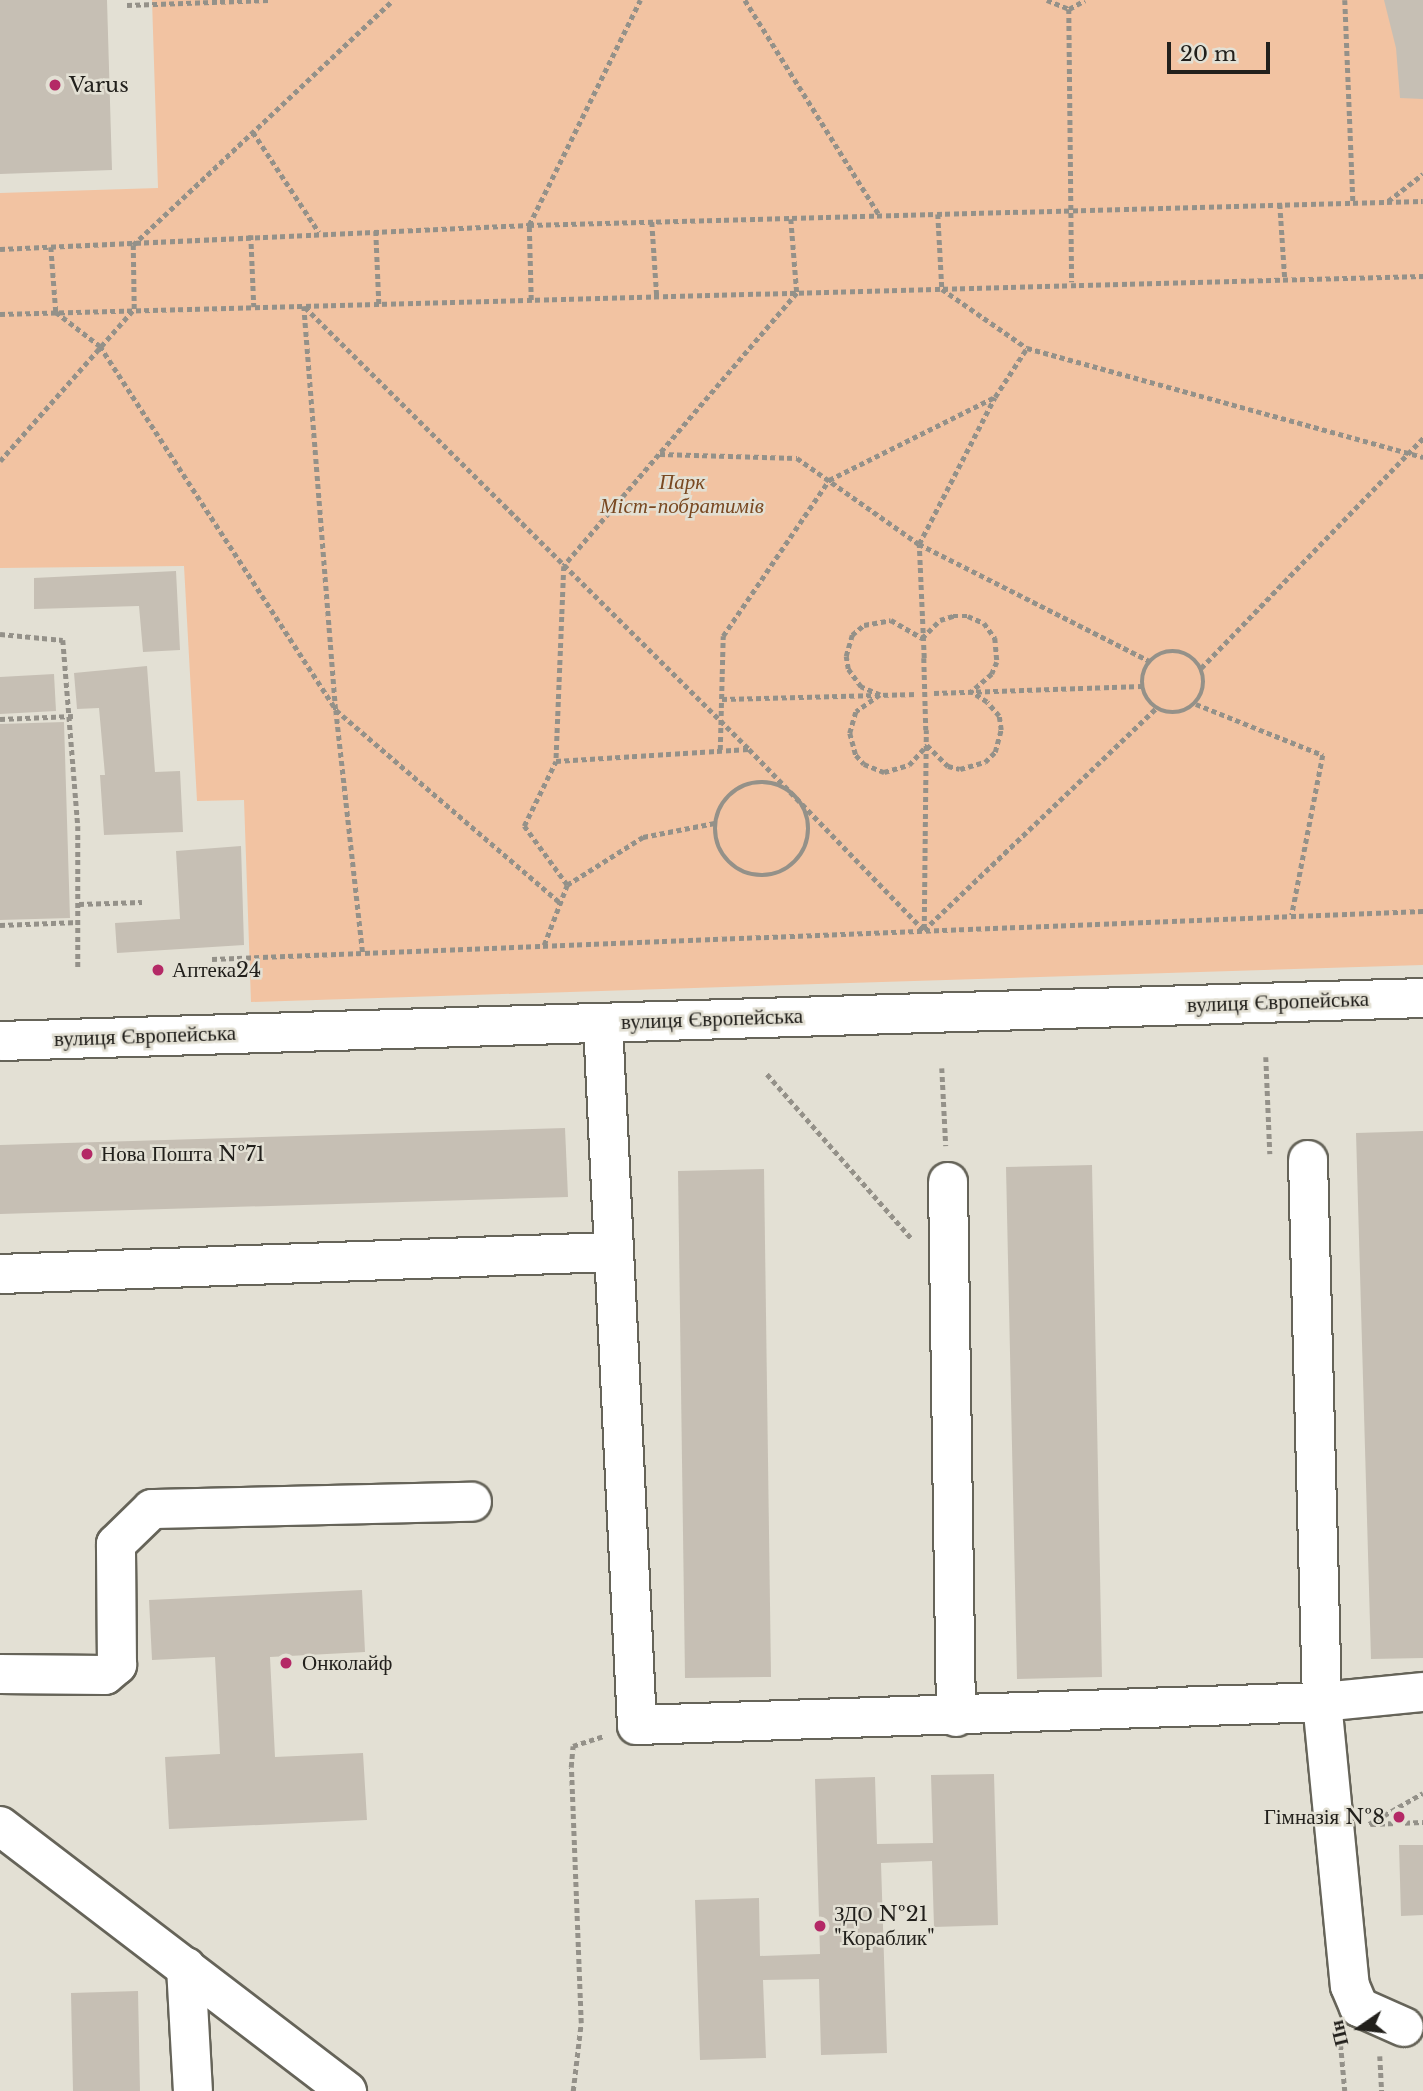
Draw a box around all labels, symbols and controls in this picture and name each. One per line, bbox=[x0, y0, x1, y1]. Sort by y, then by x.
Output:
scale bar bbox=[1171, 28, 1274, 72]
text: 20 m bbox=[1180, 41, 1237, 67]
place label: Varus bbox=[69, 72, 129, 98]
marker: Varus bbox=[47, 77, 63, 93]
park label: Парк Міст-побратимів bbox=[600, 469, 764, 519]
place label: Аптека24 bbox=[172, 957, 261, 983]
marker: Аптека24 bbox=[150, 962, 166, 978]
street label: вулиця Європейська bbox=[1187, 986, 1369, 1018]
street label: вулиця Європейська bbox=[621, 1003, 803, 1035]
street label: вулиця Європейська bbox=[54, 1020, 236, 1052]
place label: Нова Пошта №71 bbox=[101, 1141, 265, 1167]
marker: Нова Пошта №71 bbox=[79, 1146, 95, 1162]
place label: Онколайф bbox=[302, 1650, 392, 1676]
marker: Онколайф bbox=[276, 1653, 296, 1673]
place label: Гімназія №8 bbox=[1264, 1804, 1385, 1830]
marker: Гімназія №8 bbox=[1391, 1809, 1407, 1825]
place label: ЗДО №21 "Кораблик" bbox=[834, 1901, 935, 1951]
marker: ЗДО №21 "Кораблик" bbox=[812, 1918, 828, 1934]
north arrow bbox=[1325, 1993, 1395, 2063]
text: Пн bbox=[1325, 2018, 1353, 2048]

